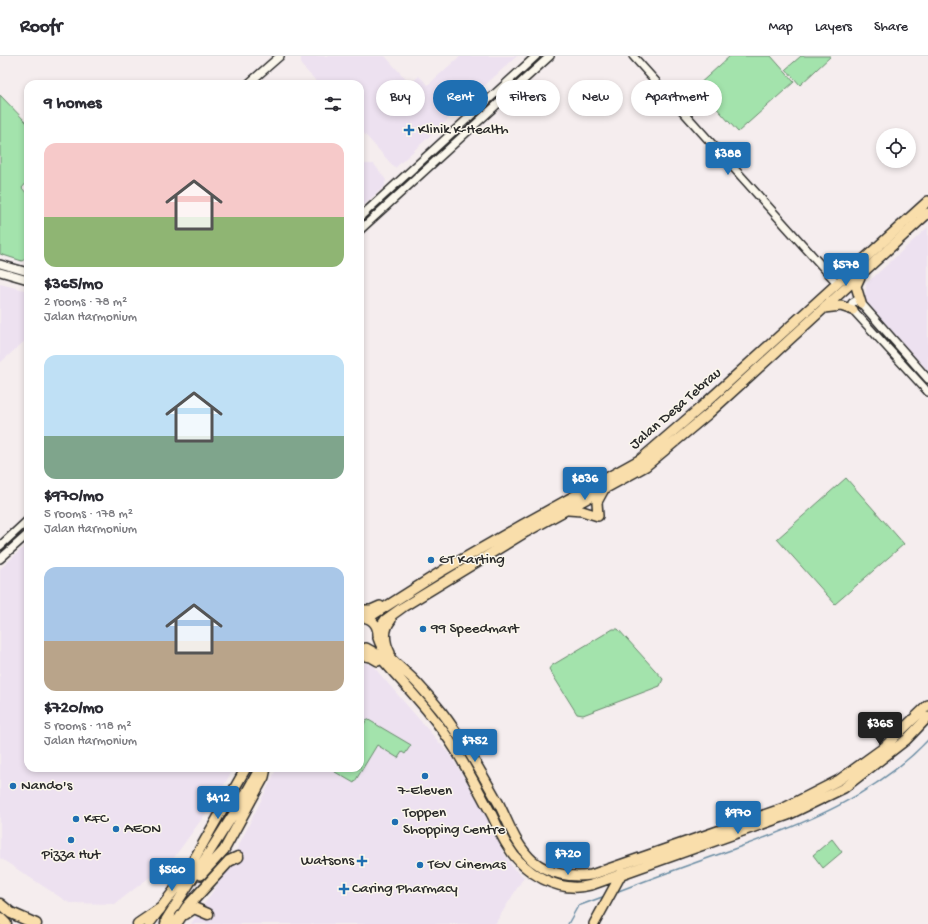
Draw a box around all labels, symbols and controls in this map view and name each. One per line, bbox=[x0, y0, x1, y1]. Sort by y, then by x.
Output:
text: Roofr bbox=[20, 16, 62, 39]
text: Map bbox=[769, 19, 793, 36]
text: Layers bbox=[815, 19, 852, 36]
text: Share bbox=[874, 19, 908, 36]
chip: Buy bbox=[376, 80, 425, 116]
chip: Rent bbox=[433, 80, 488, 116]
chip: Filters bbox=[496, 80, 560, 116]
chip: New bbox=[568, 80, 623, 116]
chip: Apartment bbox=[631, 80, 722, 116]
icon: filters bbox=[322, 93, 344, 115]
text: 9 homes bbox=[44, 94, 102, 114]
place label: Klinik K-Health bbox=[418, 121, 509, 139]
marker: Klinik K-Health bbox=[403, 124, 415, 136]
map controls bbox=[876, 128, 916, 168]
button: locate bbox=[876, 128, 916, 168]
pin: $388 bbox=[704, 142, 752, 176]
text: $388 bbox=[715, 147, 741, 162]
icon: home bbox=[158, 169, 230, 241]
pin: $578 bbox=[822, 253, 870, 287]
text: $578 bbox=[833, 258, 859, 273]
text: $365/mo bbox=[44, 275, 103, 295]
text: 2 rooms · 78 m² bbox=[44, 295, 127, 310]
text: Jalan Harmonium bbox=[44, 310, 137, 325]
street label: Jalan Desa Tebrau bbox=[626, 364, 726, 454]
icon: home bbox=[158, 381, 230, 453]
pin: $836 bbox=[561, 467, 609, 501]
text: $836 bbox=[572, 472, 598, 487]
text: $970/mo bbox=[44, 487, 104, 507]
text: 5 rooms · 178 m² bbox=[44, 507, 133, 522]
text: Jalan Harmonium bbox=[44, 522, 137, 537]
place label: GT Karting bbox=[439, 551, 505, 569]
marker: GT Karting bbox=[426, 555, 436, 565]
icon: home bbox=[158, 593, 230, 665]
place label: 99 Speedmart bbox=[430, 620, 520, 638]
marker: 99 Speedmart bbox=[418, 624, 428, 634]
text: $720/mo bbox=[44, 699, 103, 719]
pin: $365 bbox=[856, 712, 904, 746]
text: $365 bbox=[867, 717, 893, 732]
text: 5 rooms · 118 m² bbox=[44, 719, 131, 734]
pin: $752 bbox=[451, 729, 499, 763]
text: Jalan Harmonium bbox=[44, 734, 137, 749]
text: $752 bbox=[462, 734, 488, 749]
marker: 7-Eleven bbox=[420, 771, 430, 781]
place label: Nando's bbox=[21, 777, 73, 795]
marker: Nando's bbox=[8, 781, 18, 791]
place label: 7-Eleven bbox=[397, 782, 452, 800]
pin: $412 bbox=[194, 786, 242, 820]
text: $412 bbox=[206, 791, 230, 806]
pin: $970 bbox=[714, 801, 762, 835]
place label: Toppen Shopping Centre bbox=[402, 804, 505, 839]
text: $970 bbox=[725, 806, 751, 821]
place label: KFC bbox=[84, 810, 109, 828]
marker: KFC bbox=[71, 814, 81, 824]
marker: Toppen Shopping Centre bbox=[390, 817, 400, 827]
place label: AEON bbox=[124, 820, 161, 838]
marker: AEON bbox=[111, 824, 121, 834]
marker: Pizza Hut bbox=[66, 835, 76, 845]
pin: $720 bbox=[544, 842, 592, 876]
place label: Pizza Hut bbox=[41, 846, 102, 864]
text: $720 bbox=[555, 847, 581, 862]
place label: Watsons bbox=[301, 852, 354, 870]
marker: Watsons bbox=[357, 856, 367, 866]
place label: TGV Cinemas bbox=[427, 856, 506, 874]
pin: $560 bbox=[148, 858, 196, 892]
marker: TGV Cinemas bbox=[415, 860, 425, 870]
text: $560 bbox=[159, 863, 185, 878]
place label: Caring Pharmacy bbox=[352, 880, 458, 898]
marker: Caring Pharmacy bbox=[339, 884, 349, 894]

